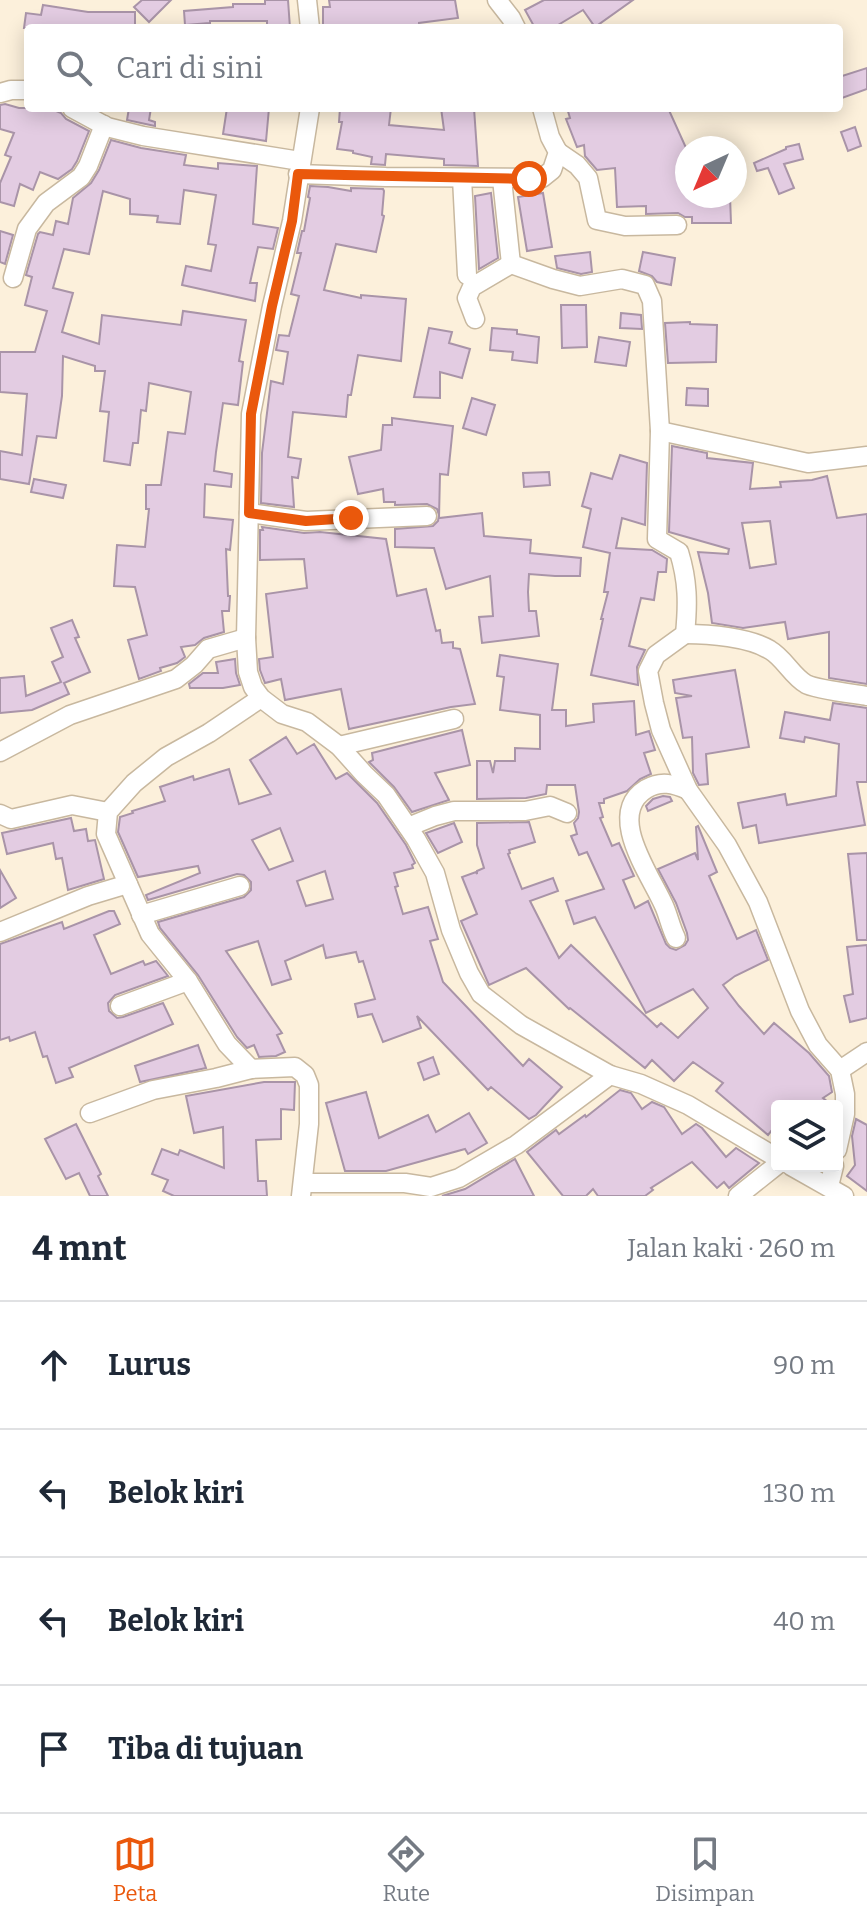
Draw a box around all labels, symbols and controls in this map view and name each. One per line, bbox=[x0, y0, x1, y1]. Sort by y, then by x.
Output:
search box bbox=[24, 24, 843, 112]
icon: search bbox=[52, 46, 96, 90]
text: Cari di sini bbox=[116, 50, 263, 86]
north arrow bbox=[675, 136, 747, 208]
route start bbox=[511, 161, 547, 197]
route end bbox=[333, 500, 369, 536]
map controls bbox=[771, 1100, 843, 1172]
button: layers bbox=[771, 1100, 843, 1172]
text: 4 mnt bbox=[32, 1228, 127, 1269]
text: Jalan kaki · 260 m bbox=[627, 1233, 835, 1264]
icon: ahead bbox=[32, 1343, 76, 1387]
text: Lurus bbox=[108, 1347, 191, 1383]
text: 90 m bbox=[773, 1350, 835, 1381]
icon: left bbox=[32, 1471, 76, 1515]
text: Belok kiri bbox=[108, 1475, 244, 1511]
text: 130 m bbox=[763, 1478, 835, 1509]
icon: left bbox=[32, 1599, 76, 1643]
text: Belok kiri bbox=[108, 1603, 244, 1639]
text: 40 m bbox=[773, 1606, 835, 1637]
icon: arrive bbox=[32, 1727, 76, 1771]
text: Tiba di tujuan bbox=[108, 1731, 303, 1767]
tab: Peta bbox=[113, 1832, 157, 1907]
tab: Rute bbox=[382, 1832, 430, 1907]
tab: Disimpan bbox=[655, 1832, 754, 1907]

